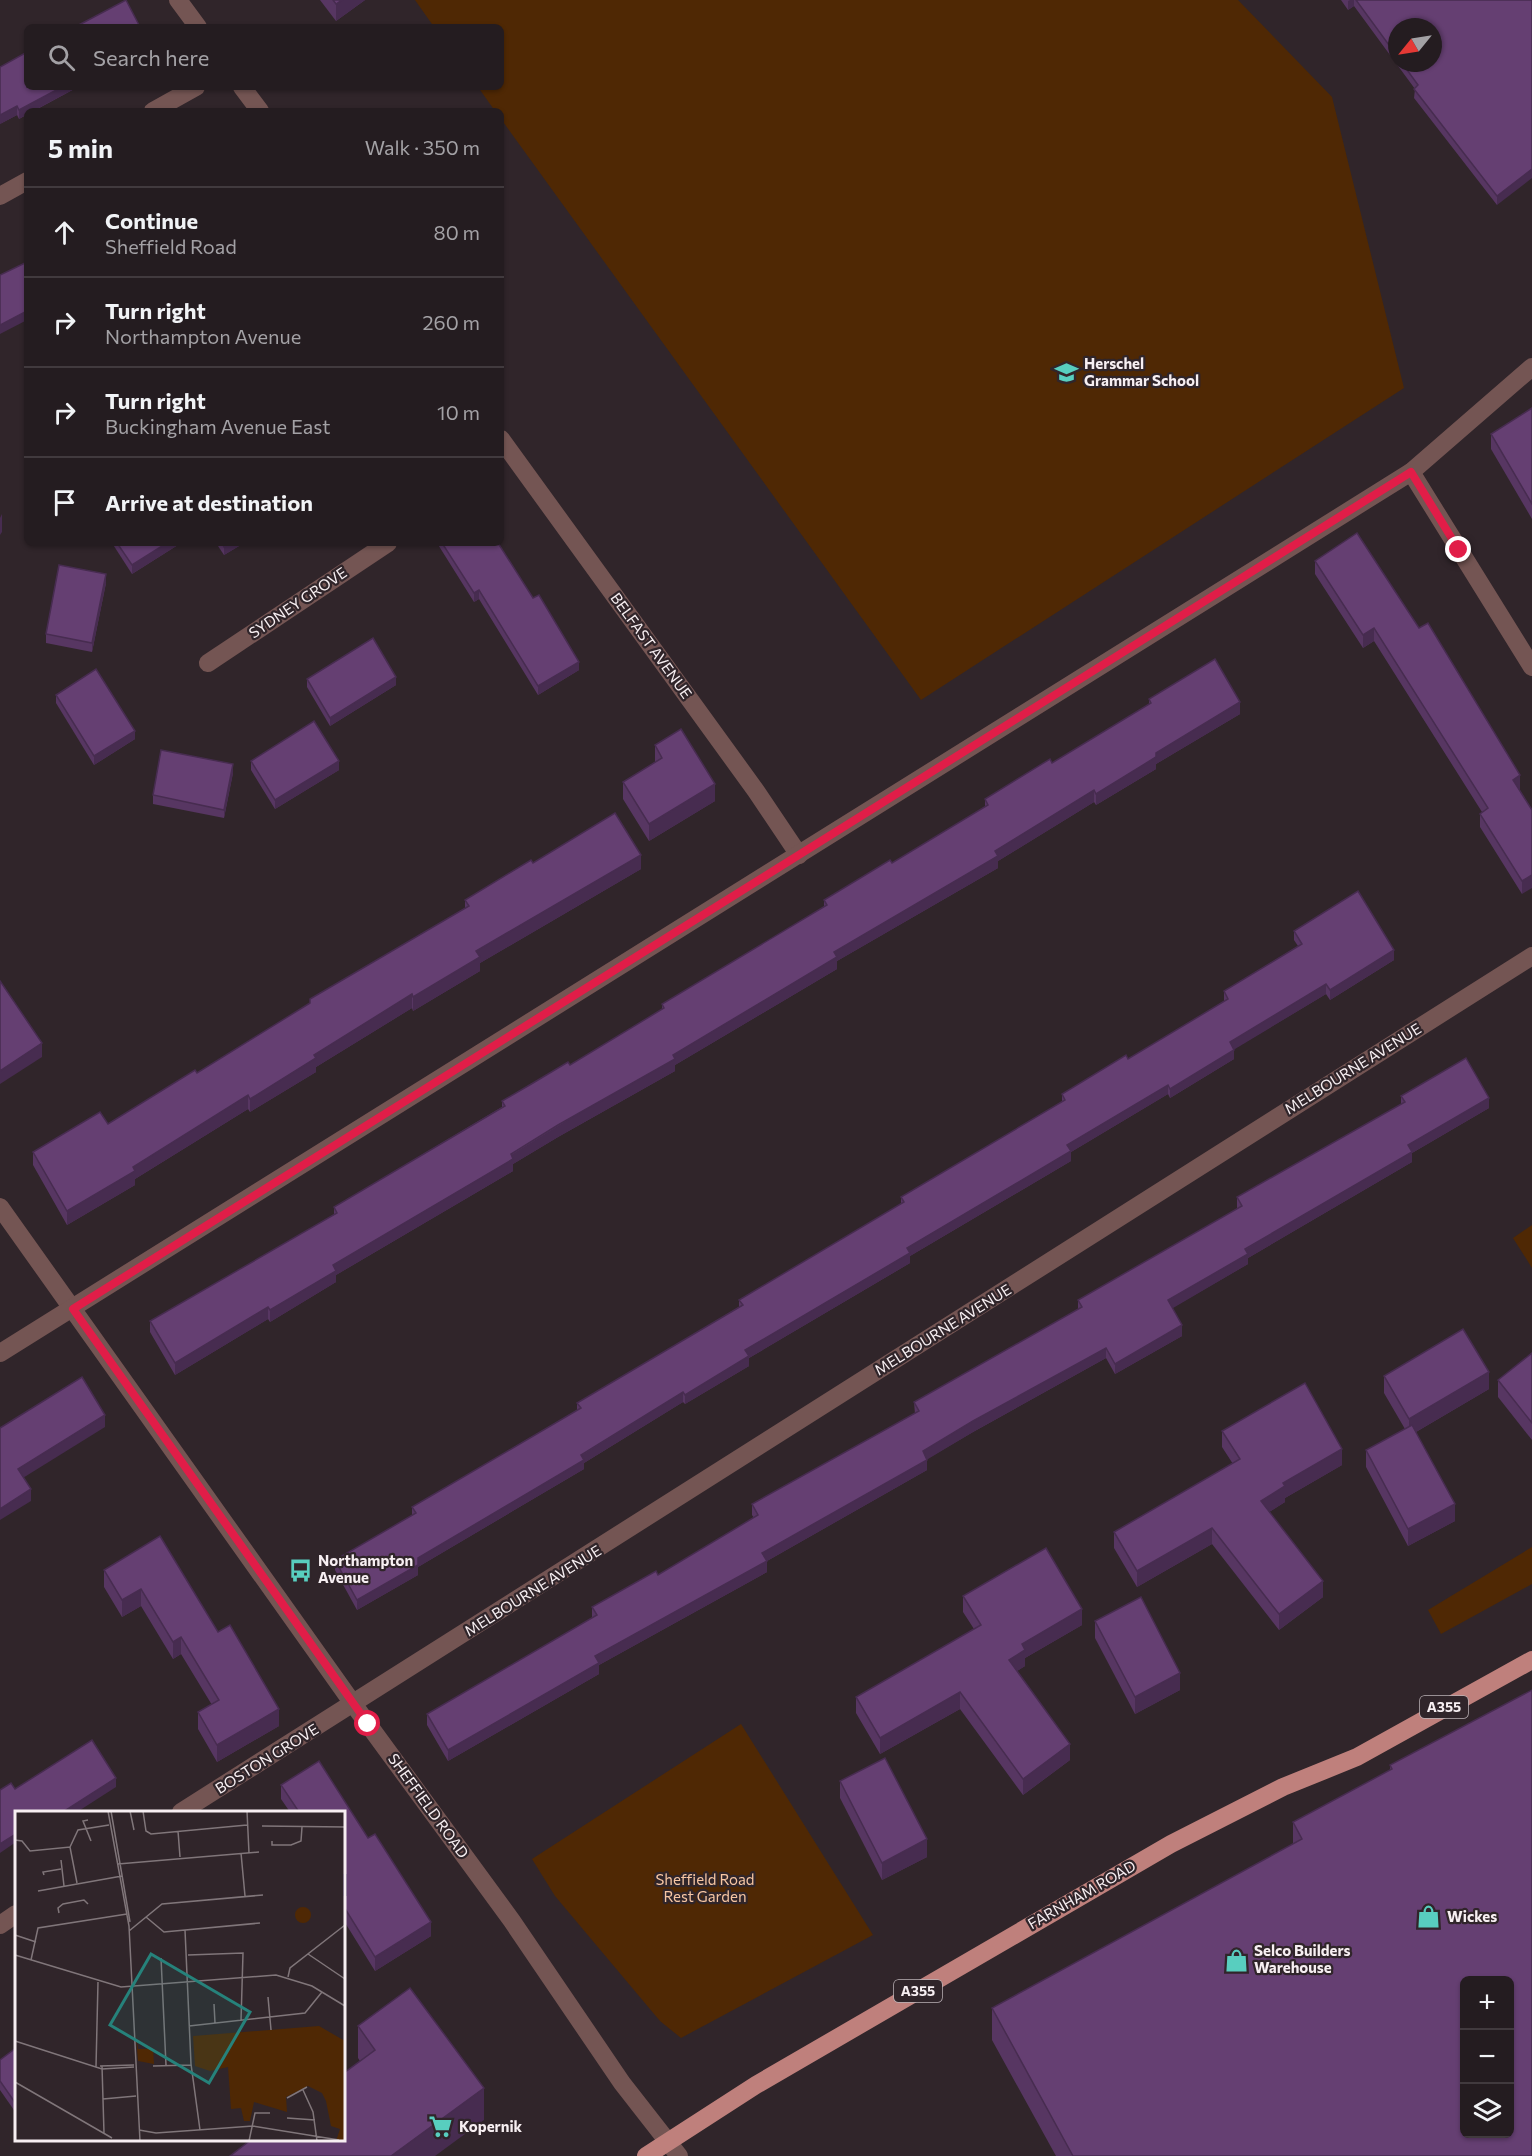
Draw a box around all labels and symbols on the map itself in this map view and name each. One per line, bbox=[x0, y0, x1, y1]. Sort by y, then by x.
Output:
north arrow bbox=[1388, 18, 1442, 72]
place label: Herschel Grammar School bbox=[1084, 354, 1199, 389]
school or university icon: Herschel Grammar School bbox=[1053, 360, 1079, 386]
route end bbox=[1445, 536, 1471, 562]
street label: SYDNEY GROVE bbox=[245, 563, 350, 642]
street label: BELFAST AVENUE bbox=[607, 589, 696, 702]
street label: MELBOURNE AVENUE bbox=[1281, 1019, 1424, 1118]
street label: MELBOURNE AVENUE bbox=[871, 1280, 1014, 1379]
street label: MELBOURNE AVENUE bbox=[461, 1541, 604, 1640]
place label: Northampton Avenue bbox=[318, 1551, 413, 1586]
bus stop icon: Northampton Avenue bbox=[287, 1557, 313, 1583]
road number: A355 bbox=[1420, 1696, 1468, 1718]
route start bbox=[354, 1710, 380, 1736]
street label: BOSTON GROVE bbox=[212, 1719, 321, 1797]
street label: SHEFFIELD ROAD bbox=[385, 1750, 473, 1861]
inset map bbox=[15, 1811, 345, 2141]
street label: FARNHAM ROAD bbox=[1024, 1856, 1139, 1932]
park label: Sheffield Road Rest Garden bbox=[656, 1870, 754, 1905]
shop icon: Wickes bbox=[1416, 1904, 1442, 1930]
place label: Wickes bbox=[1447, 1907, 1497, 1925]
place label: Selco Builders Warehouse bbox=[1254, 1941, 1350, 1976]
shop icon: Selco Builders Warehouse bbox=[1223, 1947, 1249, 1973]
road number: A355 bbox=[894, 1980, 942, 2002]
supermarket icon: Kopernik bbox=[428, 2114, 454, 2140]
place label: Kopernik bbox=[459, 2117, 523, 2135]

